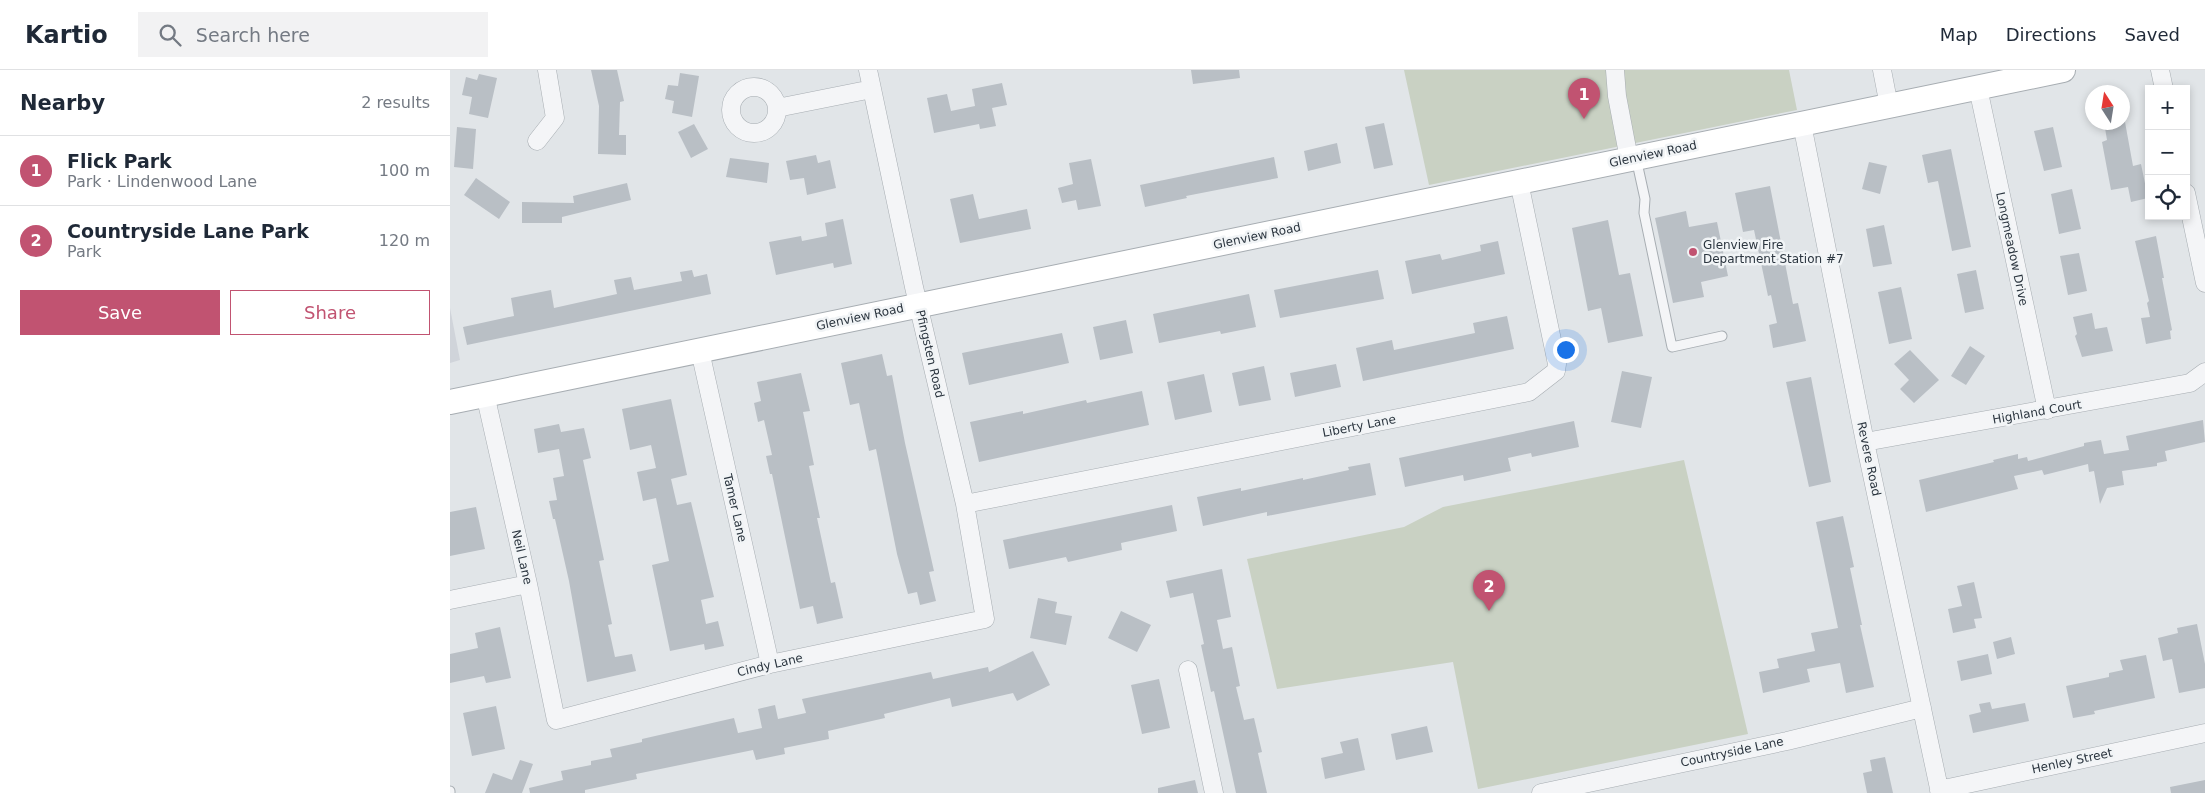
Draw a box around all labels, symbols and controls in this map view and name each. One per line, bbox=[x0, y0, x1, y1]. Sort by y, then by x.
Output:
search box bbox=[138, 12, 488, 57]
text: Kartio bbox=[25, 21, 108, 49]
icon: search bbox=[156, 21, 184, 49]
text: Search here bbox=[196, 24, 310, 46]
text: Map bbox=[1940, 24, 1978, 45]
text: Directions bbox=[2006, 24, 2096, 45]
text: Saved bbox=[2124, 24, 2180, 45]
pin: 1 bbox=[1568, 78, 1600, 119]
north arrow bbox=[2085, 85, 2130, 130]
map controls bbox=[2145, 85, 2190, 220]
button: + bbox=[2145, 85, 2190, 130]
text: Nearby bbox=[20, 91, 105, 115]
text: 2 results bbox=[361, 93, 430, 112]
button: − bbox=[2145, 130, 2190, 175]
street label: Glenview Road bbox=[1608, 138, 1698, 170]
text: Flick Park bbox=[67, 150, 172, 172]
text: 1 bbox=[30, 161, 42, 180]
text: 100 m bbox=[379, 161, 430, 180]
text: Park · Lindenwood Lane bbox=[67, 172, 257, 191]
button: locate bbox=[2145, 175, 2190, 220]
street label: Longmeadow Drive bbox=[1993, 191, 2031, 307]
text: Countryside Lane Park bbox=[67, 220, 309, 242]
street label: Glenview Road bbox=[1212, 220, 1302, 252]
text: 2 bbox=[30, 231, 42, 250]
text: 120 m bbox=[379, 231, 430, 250]
place label: Glenview Fire Department Station #7 bbox=[1703, 238, 1844, 266]
text: Park bbox=[67, 242, 102, 261]
marker: Glenview Fire Department Station #7 bbox=[1687, 246, 1699, 258]
button: Save bbox=[20, 290, 220, 335]
button: Share bbox=[230, 290, 430, 335]
street label: Glenview Road bbox=[815, 301, 905, 333]
street label: Pfingsten Road bbox=[913, 309, 947, 399]
your location bbox=[1553, 337, 1579, 363]
street label: Highland Court bbox=[1991, 397, 2083, 427]
street label: Liberty Lane bbox=[1321, 412, 1397, 440]
street label: Revere Road bbox=[1854, 421, 1884, 497]
street label: Tamer Lane bbox=[720, 472, 750, 543]
street label: Neil Lane bbox=[509, 528, 535, 586]
pin: 2 bbox=[1473, 570, 1505, 611]
street label: Cindy Lane bbox=[736, 651, 804, 679]
street label: Countryside Lane bbox=[1679, 734, 1785, 770]
street label: Henley Street bbox=[2030, 746, 2114, 776]

